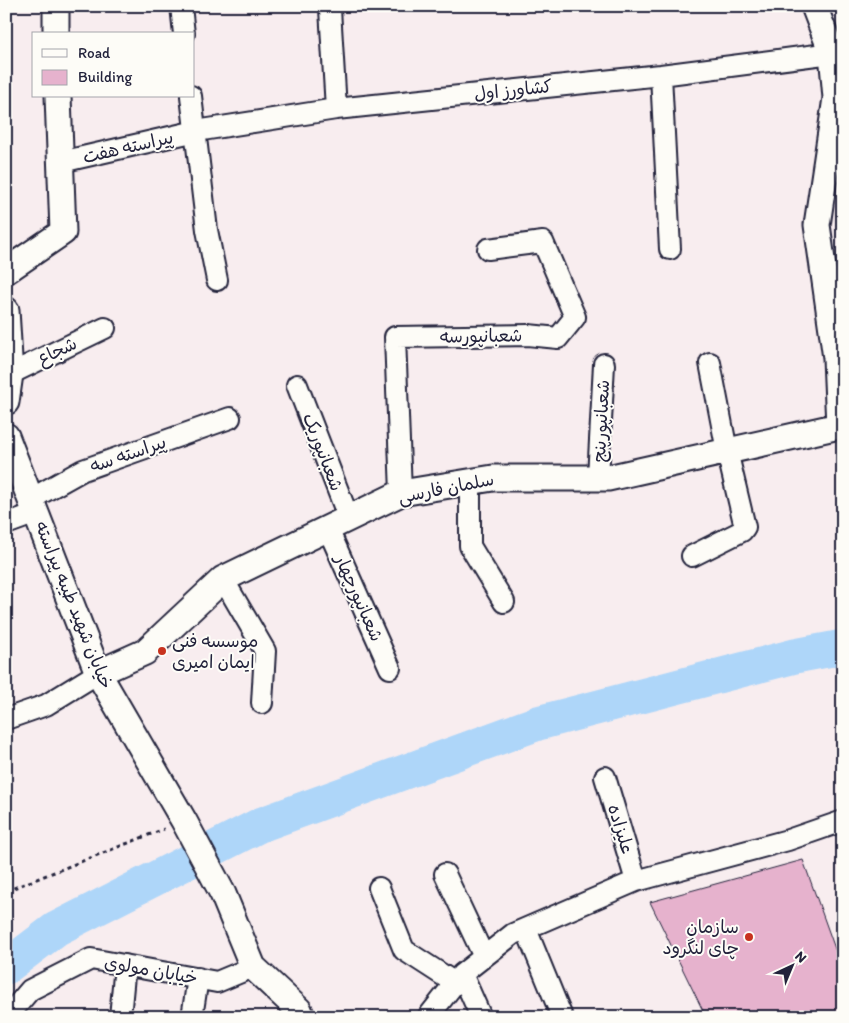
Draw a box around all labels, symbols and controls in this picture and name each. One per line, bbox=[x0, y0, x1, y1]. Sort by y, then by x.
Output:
legend bbox=[32, 32, 195, 98]
text: Road bbox=[78, 44, 111, 62]
text: Building bbox=[78, 68, 132, 86]
street label: کشاورز اول bbox=[473, 75, 553, 105]
street label: پیراسته هفت bbox=[81, 126, 176, 169]
street label: شعبانپورسه bbox=[440, 324, 522, 349]
street label: شجاع bbox=[34, 332, 81, 371]
street label: شعبانپورپنج bbox=[588, 379, 615, 463]
street label: شعبانپوریک bbox=[297, 410, 348, 494]
street label: پیراسته سه bbox=[87, 431, 169, 478]
street label: سلمان فارسی bbox=[396, 468, 496, 508]
street label: خیابان شهید طیبه پیراسته bbox=[29, 518, 118, 692]
street label: شعبانپورچهار bbox=[328, 549, 388, 645]
place label: موسسه فنی ایمان امیری bbox=[172, 630, 258, 673]
marker: موسسه فنی ایمان امیری bbox=[156, 645, 168, 657]
street label: علیزاده bbox=[603, 802, 639, 856]
place label: سازمان چای لنگرود bbox=[663, 916, 739, 960]
marker: سازمان چای لنگرود bbox=[743, 931, 755, 943]
north arrow bbox=[766, 940, 816, 990]
text: N bbox=[791, 948, 810, 966]
street label: خیابان مولوی bbox=[103, 951, 199, 989]

